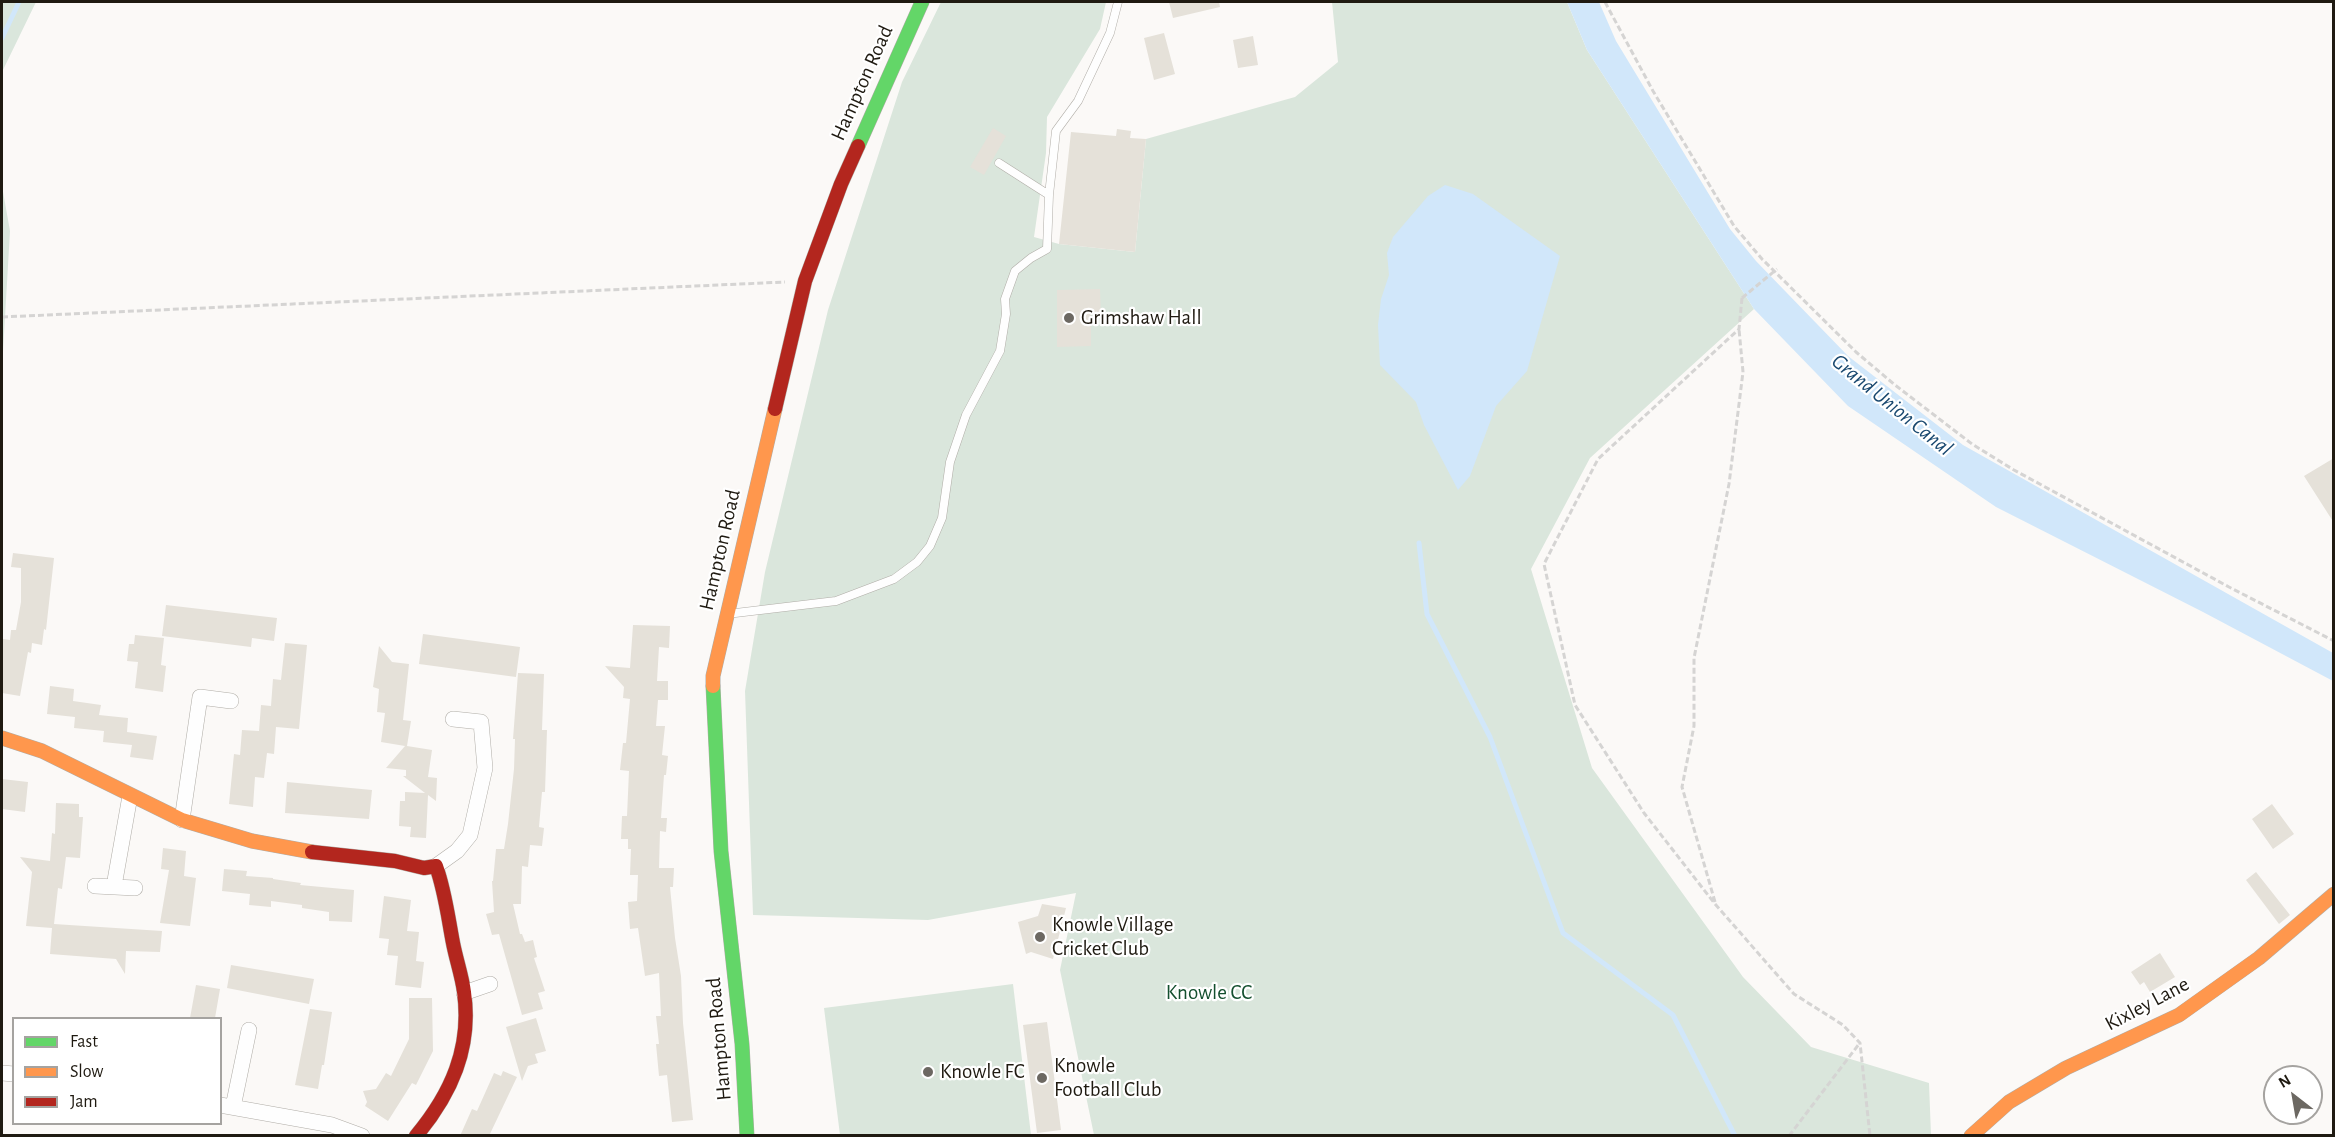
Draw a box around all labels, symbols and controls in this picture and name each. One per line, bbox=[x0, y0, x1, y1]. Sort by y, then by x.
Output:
street label: Hampton Road bbox=[825, 21, 899, 145]
place label: Grimshaw Hall bbox=[1081, 305, 1202, 331]
marker: Grimshaw Hall bbox=[1062, 311, 1076, 325]
water label: Grand Union Canal bbox=[1826, 348, 1958, 462]
street label: Hampton Road bbox=[694, 487, 746, 613]
place label: Knowle Village Cricket Club bbox=[1052, 912, 1174, 962]
marker: Knowle Village Cricket Club bbox=[1033, 930, 1047, 944]
street label: Kixley Lane bbox=[2101, 971, 2193, 1037]
street label: Hampton Road bbox=[701, 976, 737, 1102]
park label: Knowle CC bbox=[1166, 980, 1252, 1006]
legend bbox=[12, 1017, 222, 1125]
text: Fast bbox=[70, 1033, 98, 1051]
place label: Knowle Football Club bbox=[1054, 1053, 1162, 1103]
place label: Knowle FC bbox=[940, 1059, 1025, 1085]
text: Slow bbox=[70, 1063, 103, 1081]
marker: Knowle FC bbox=[921, 1065, 935, 1079]
north arrow bbox=[2263, 1065, 2323, 1125]
marker: Knowle Football Club bbox=[1035, 1071, 1049, 1085]
text: N bbox=[2276, 1072, 2294, 1091]
text: Jam bbox=[70, 1093, 98, 1111]

